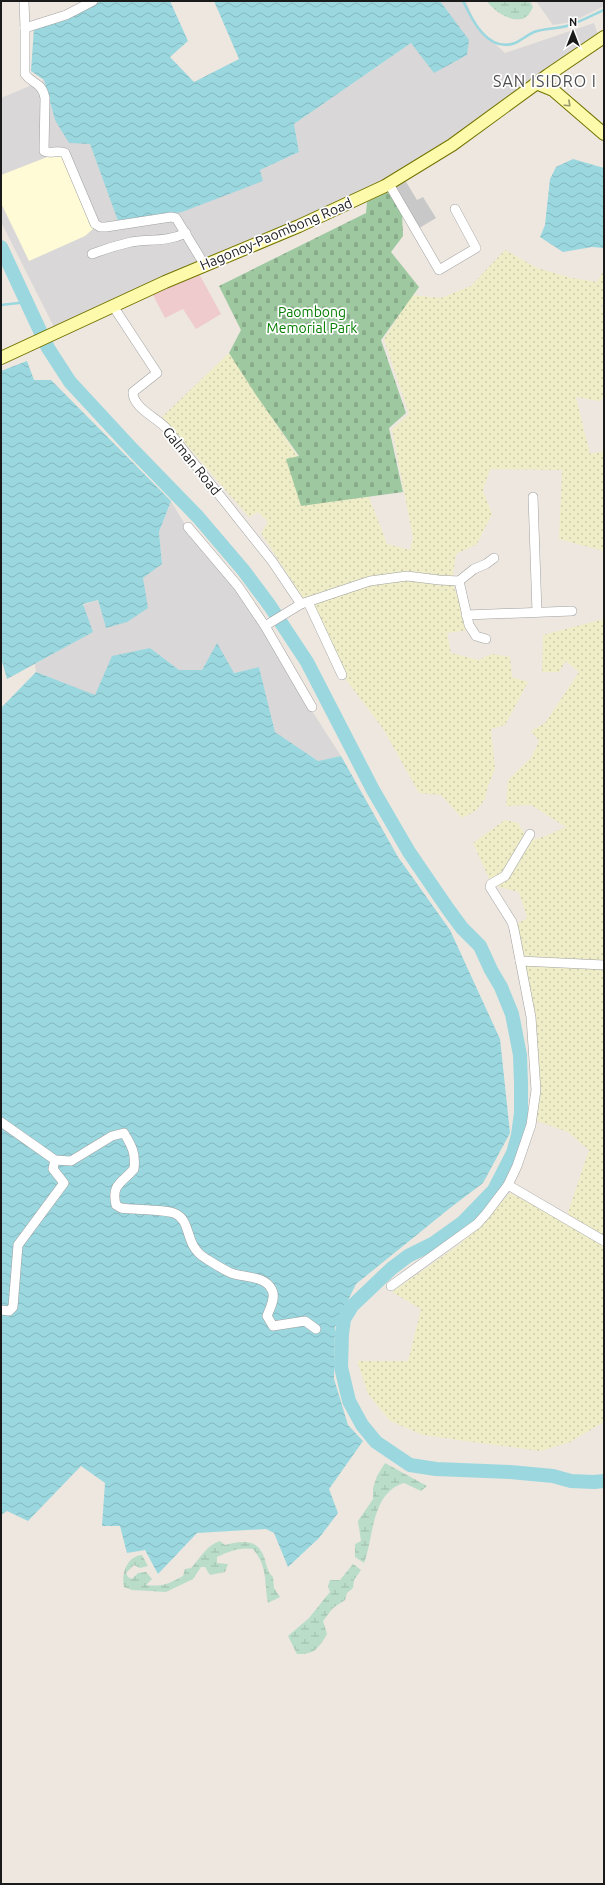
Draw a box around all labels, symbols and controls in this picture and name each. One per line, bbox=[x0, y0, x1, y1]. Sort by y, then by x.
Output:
north arrow bbox=[553, 12, 593, 52]
text: N bbox=[569, 16, 577, 28]
district label: SAN ISIDRO I bbox=[493, 72, 597, 90]
one-way arrow bbox=[563, 100, 571, 107]
street label: Hagonoy-Paombong Road bbox=[198, 195, 354, 273]
park label: Paombong Memorial Park bbox=[267, 304, 357, 336]
street label: Galman Road bbox=[160, 424, 224, 498]

